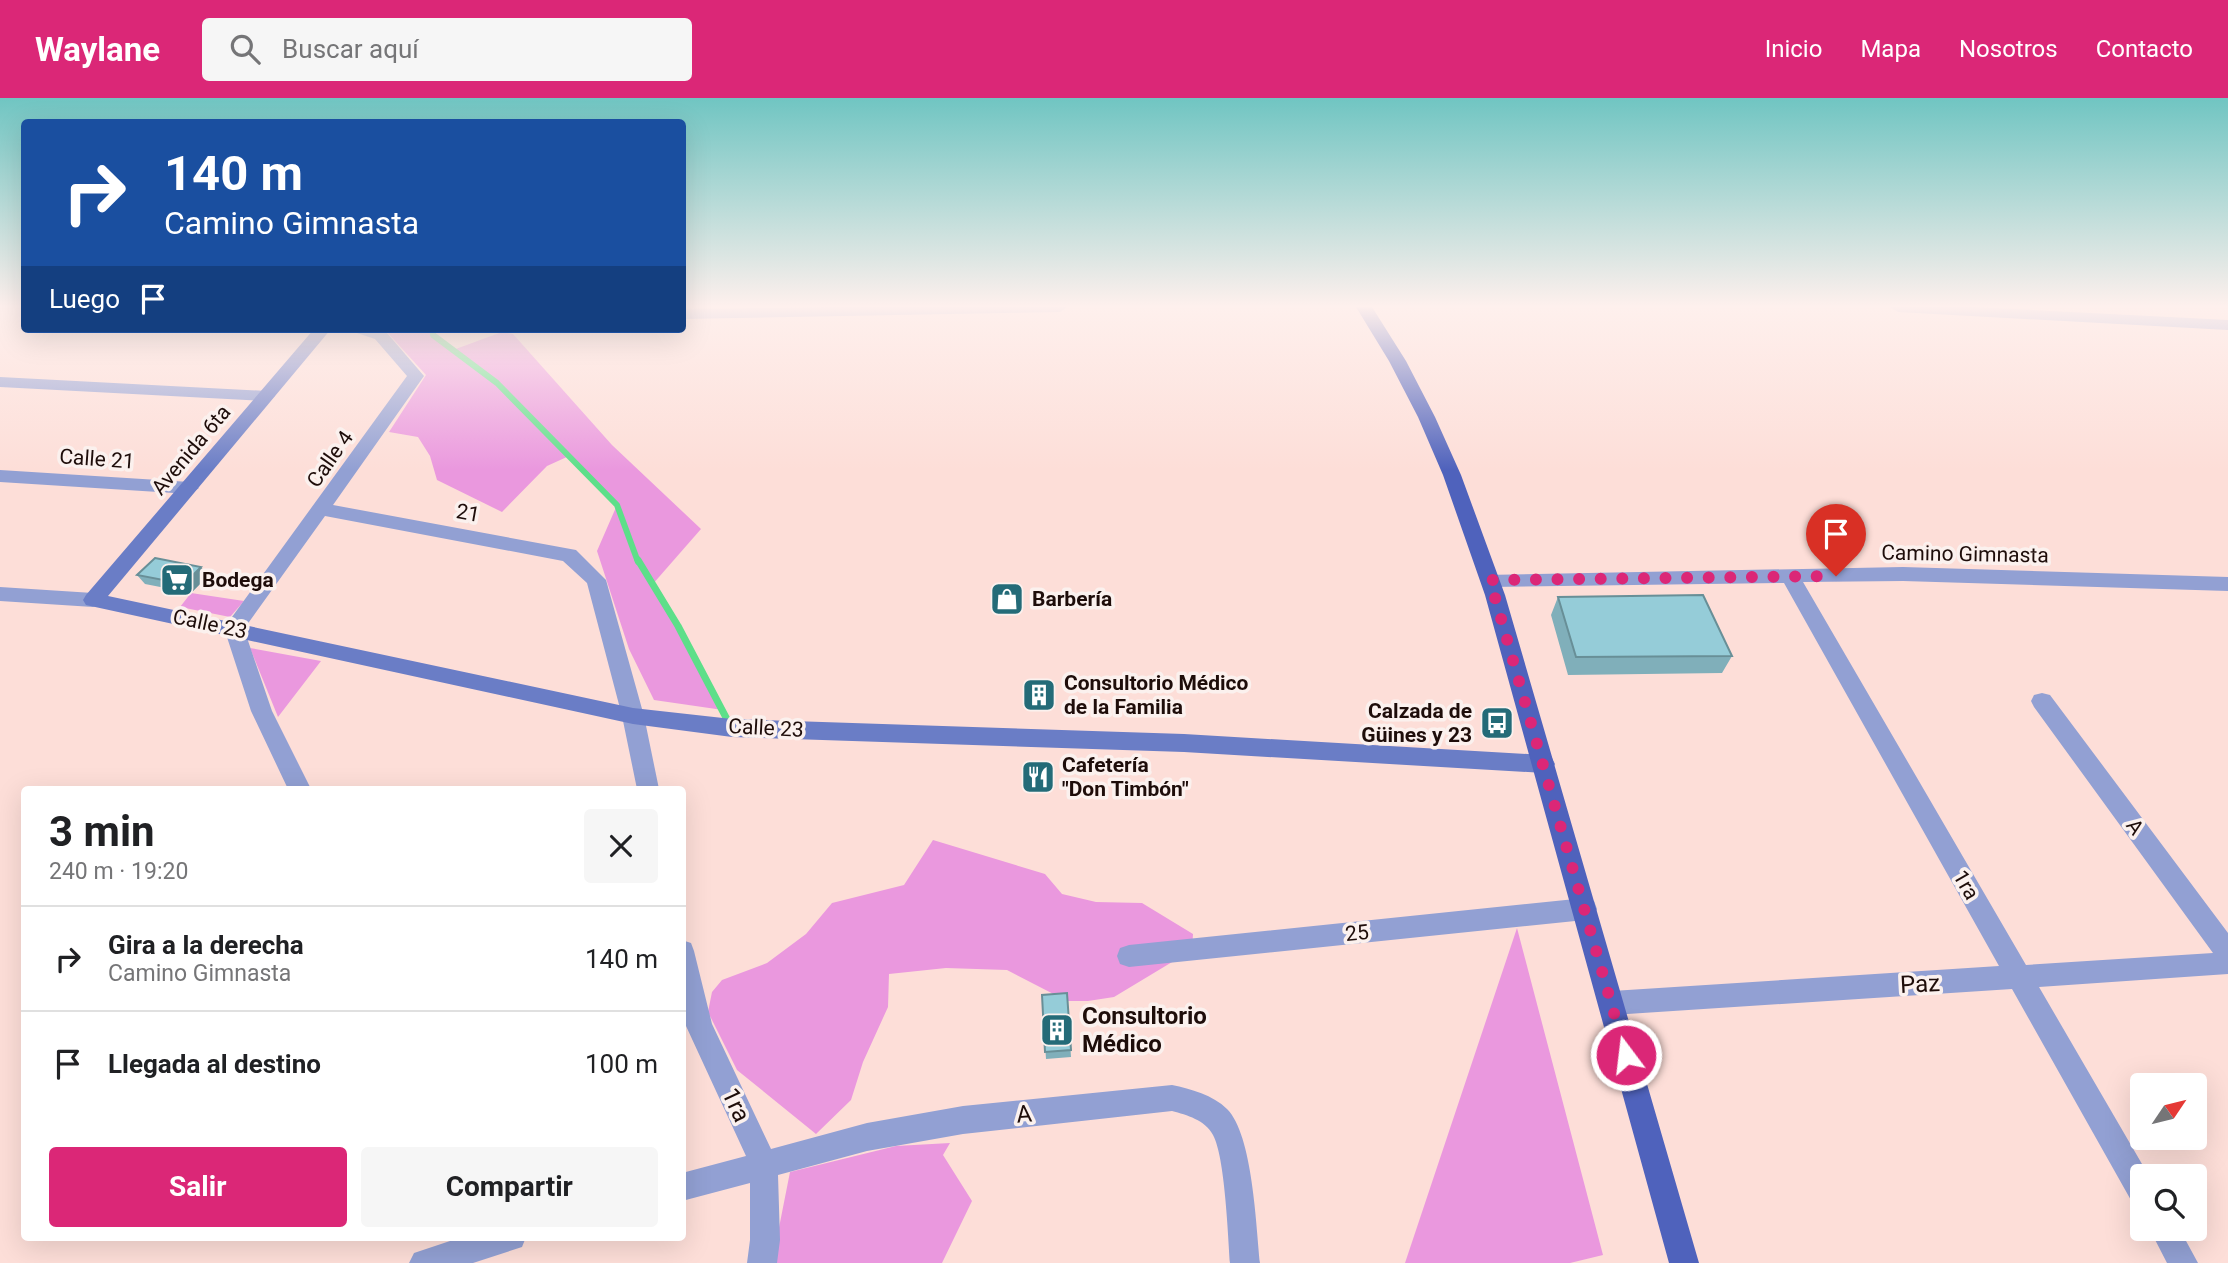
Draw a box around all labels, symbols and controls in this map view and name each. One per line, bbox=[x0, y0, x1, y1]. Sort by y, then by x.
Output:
search box bbox=[202, 18, 692, 81]
text: Waylane bbox=[35, 30, 160, 69]
icon: search bbox=[226, 30, 264, 68]
text: Buscar aquí bbox=[282, 34, 419, 64]
text: Inicio bbox=[1765, 35, 1822, 63]
text: Mapa bbox=[1860, 35, 1921, 63]
text: Nosotros bbox=[1959, 35, 2058, 63]
text: Contacto bbox=[2096, 35, 2193, 63]
text: 140 m bbox=[164, 145, 303, 202]
icon: right bbox=[49, 147, 140, 238]
text: Camino Gimnasta bbox=[164, 204, 419, 242]
icon: arrive bbox=[134, 280, 172, 318]
text: Luego bbox=[49, 284, 120, 314]
street label: Avenida 6ta bbox=[147, 400, 235, 500]
street label: Calle 4 bbox=[302, 426, 358, 492]
street label: Calle 21 bbox=[59, 444, 135, 474]
street label: 21 bbox=[454, 499, 482, 527]
pin bbox=[1806, 504, 1866, 576]
icon: arrive bbox=[1817, 515, 1855, 553]
street label: Camino Gimnasta bbox=[1881, 541, 2049, 567]
supermarket icon: Bodega bbox=[158, 561, 196, 599]
place label: Bodega bbox=[202, 568, 274, 592]
shop icon: Barbería bbox=[988, 580, 1026, 618]
place label: Barbería bbox=[1032, 587, 1112, 611]
street label: Calle 23 bbox=[171, 604, 249, 644]
place label: Consultorio Médico de la Familia bbox=[1064, 671, 1249, 719]
building icon: Consultorio Médico de la Familia bbox=[1020, 676, 1058, 714]
place label: Calzada de Güines y 23 bbox=[1361, 699, 1472, 747]
bus stop icon: Calzada de Güines y 23 bbox=[1478, 704, 1516, 742]
street label: Calle 23 bbox=[728, 714, 804, 742]
place label: Cafetería "Don Timbón" bbox=[1062, 753, 1189, 801]
restaurant icon: Cafetería "Don Timbón" bbox=[1019, 758, 1057, 796]
text: 3 min bbox=[49, 807, 155, 856]
button: close bbox=[584, 809, 658, 883]
street label: A bbox=[2121, 814, 2149, 840]
text: 240 m · 19:20 bbox=[49, 858, 188, 885]
street label: 1ra bbox=[1948, 866, 1984, 904]
street label: 25 bbox=[1344, 920, 1370, 946]
text: Gira a la derecha bbox=[108, 930, 304, 960]
icon: right bbox=[49, 940, 87, 978]
text: 140 m bbox=[585, 944, 658, 974]
text: Camino Gimnasta bbox=[108, 960, 291, 987]
street label: Paz bbox=[1899, 969, 1941, 999]
place label: Consultorio Médico bbox=[1082, 1002, 1207, 1058]
building icon: Consultorio Médico bbox=[1038, 1011, 1076, 1049]
position arrow bbox=[1589, 1018, 1663, 1092]
icon: arrive bbox=[49, 1045, 87, 1083]
text: Llegada al destino bbox=[108, 1049, 321, 1079]
text: 100 m bbox=[585, 1049, 658, 1079]
north arrow bbox=[2130, 1073, 2207, 1150]
map controls bbox=[2130, 1073, 2207, 1241]
street label: 1ra bbox=[716, 1084, 756, 1126]
street label: A bbox=[1015, 1099, 1033, 1129]
button: Salir bbox=[49, 1147, 347, 1227]
button: Compartir bbox=[361, 1147, 658, 1227]
button: search bbox=[2130, 1164, 2207, 1241]

